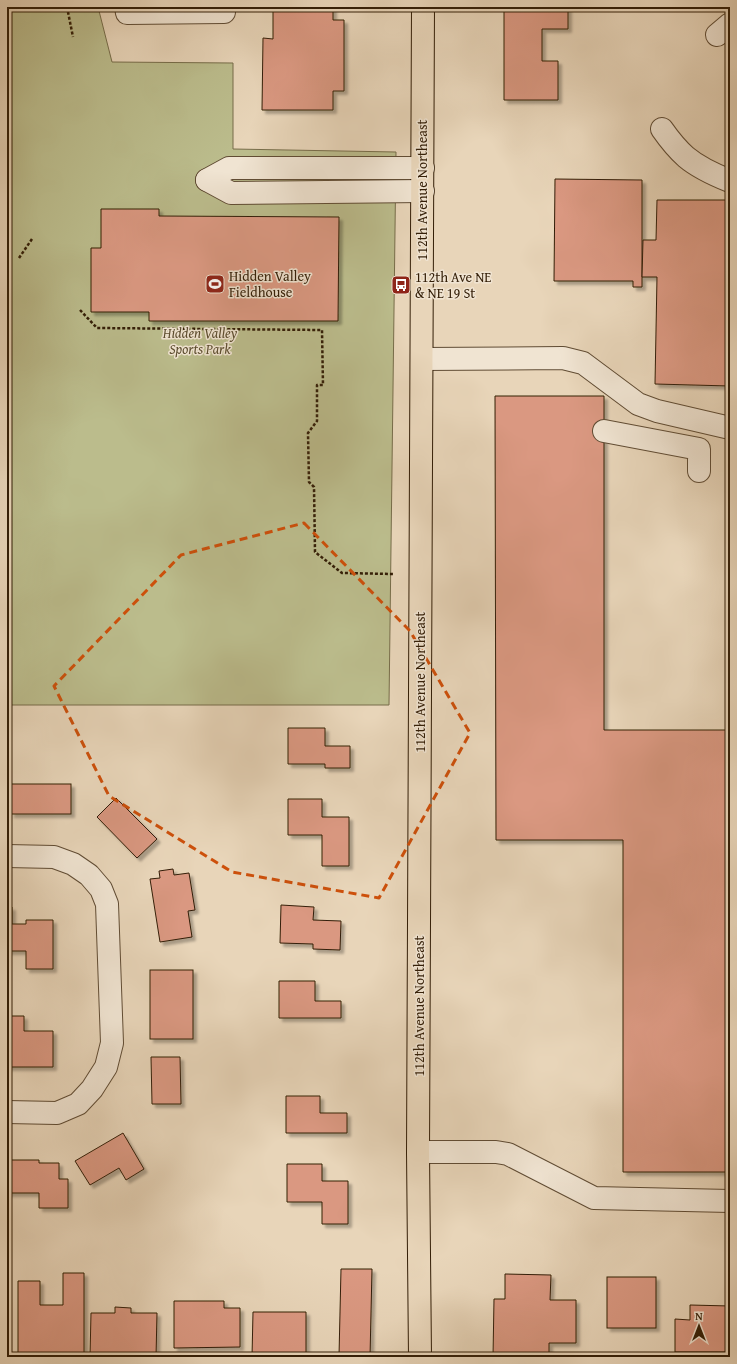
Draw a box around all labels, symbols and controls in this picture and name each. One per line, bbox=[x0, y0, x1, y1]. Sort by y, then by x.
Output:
street label: 112th Avenue Northeast bbox=[412, 120, 432, 260]
place label: Hidden Valley Fieldhouse bbox=[229, 266, 311, 302]
place label: 112th Ave NE & NE 19 St bbox=[415, 267, 491, 303]
sports icon: Hidden Valley Fieldhouse bbox=[204, 273, 226, 295]
bus stop icon: 112th Ave NE & NE 19 St bbox=[390, 274, 412, 296]
park label: Hidden Valley Sports Park bbox=[162, 323, 238, 359]
street label: 112th Avenue Northeast bbox=[410, 612, 430, 752]
street label: 112th Avenue Northeast bbox=[409, 936, 429, 1076]
north arrow bbox=[679, 1306, 719, 1346]
text: N bbox=[695, 1308, 703, 1324]

